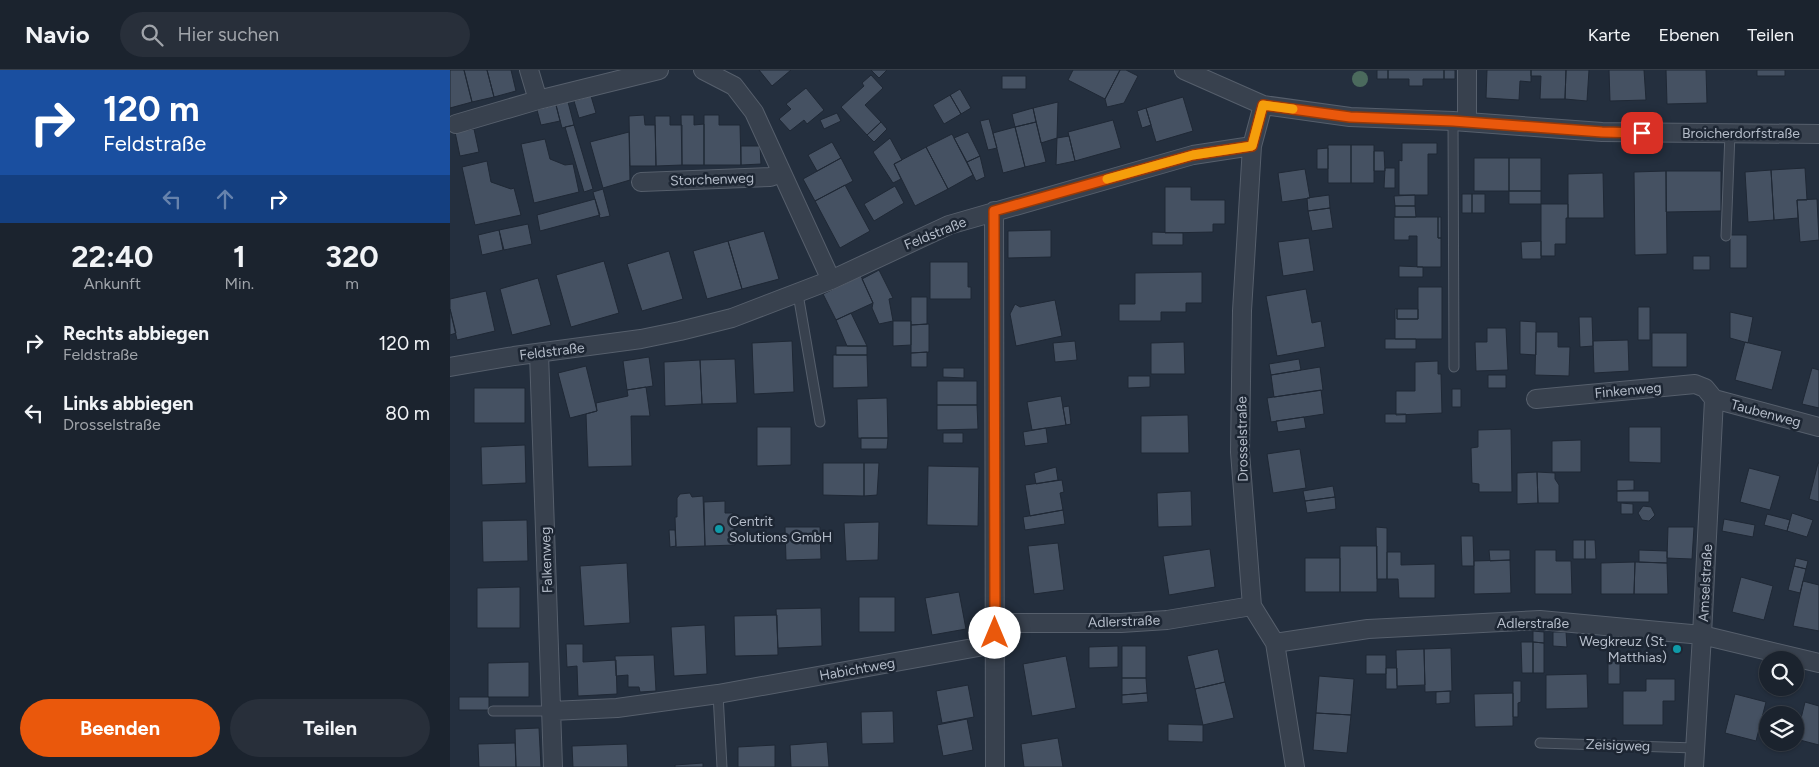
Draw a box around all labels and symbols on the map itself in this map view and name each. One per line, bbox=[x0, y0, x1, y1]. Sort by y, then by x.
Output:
pin bbox=[1621, 112, 1663, 154]
street label: Broicherdorfstraße bbox=[1682, 125, 1800, 142]
street label: Storchenweg bbox=[670, 170, 754, 189]
street label: Feldstraße bbox=[902, 213, 969, 254]
street label: Feldstraße bbox=[518, 339, 586, 364]
street label: Finkenweg bbox=[1594, 379, 1662, 402]
street label: Drosselstraße bbox=[1233, 396, 1252, 482]
street label: Taubenweg bbox=[1729, 396, 1803, 431]
place label: Centrit Solutions GmbH bbox=[729, 513, 832, 546]
marker: Centrit Solutions GmbH bbox=[713, 523, 725, 535]
street label: Falkenweg bbox=[537, 527, 556, 593]
street label: Amselstraße bbox=[1695, 543, 1716, 622]
position arrow bbox=[968, 606, 1020, 658]
street label: Adlerstraße bbox=[1088, 612, 1161, 631]
street label: Adlerstraße bbox=[1497, 615, 1569, 632]
place label: Wegkreuz (St. Matthias) bbox=[1579, 633, 1667, 666]
marker: Wegkreuz (St. Matthias) bbox=[1671, 643, 1683, 655]
street label: Habichtweg bbox=[818, 654, 896, 685]
street label: Zeisigweg bbox=[1585, 736, 1651, 755]

